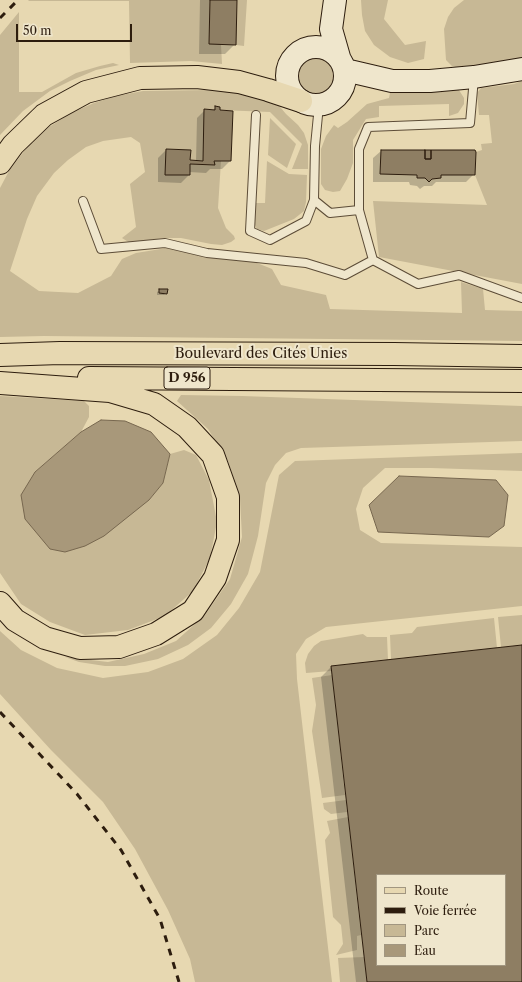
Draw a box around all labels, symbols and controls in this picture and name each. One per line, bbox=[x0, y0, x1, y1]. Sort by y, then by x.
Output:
scale bar bbox=[18, 16, 134, 42]
text: 50 m bbox=[23, 23, 52, 38]
street label: Boulevard des Cités Unies bbox=[175, 346, 347, 362]
road number: D 956 bbox=[164, 367, 210, 389]
legend bbox=[376, 874, 506, 966]
text: Route bbox=[414, 883, 448, 898]
text: Voie ferrée bbox=[414, 903, 477, 918]
text: Parc bbox=[414, 923, 439, 938]
text: Eau bbox=[414, 943, 436, 958]

